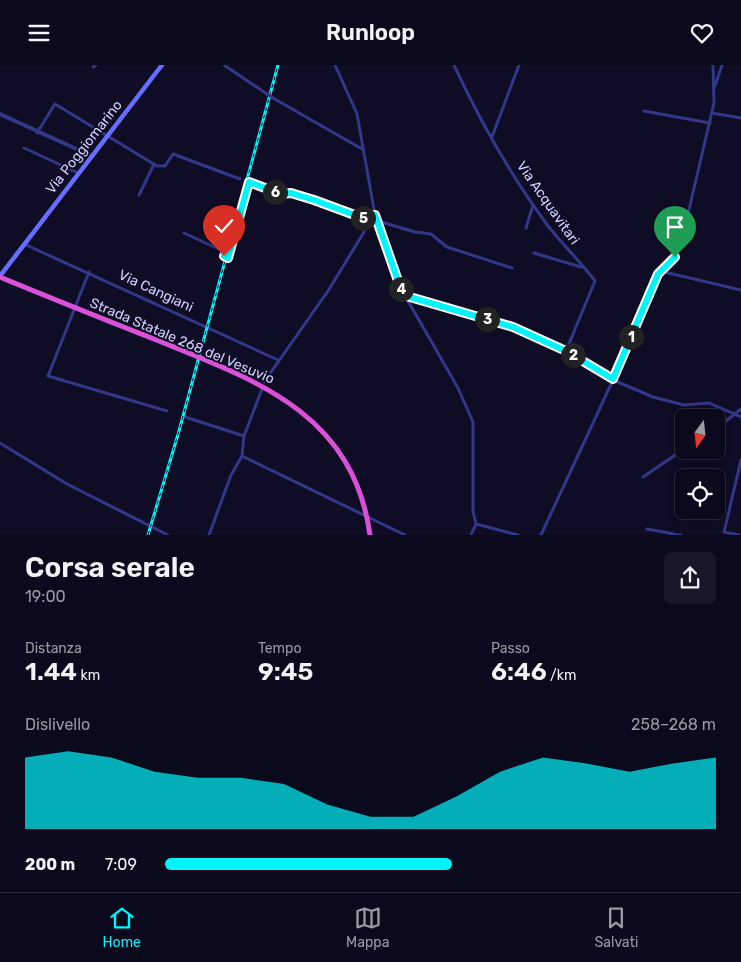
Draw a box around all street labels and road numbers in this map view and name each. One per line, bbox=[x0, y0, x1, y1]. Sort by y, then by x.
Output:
street label: Via Poggiomarino bbox=[42, 97, 126, 197]
street label: Via Acquavitari bbox=[513, 158, 583, 248]
street label: Via Cangiani bbox=[116, 266, 196, 316]
street label: Strada Statale 268 del Vesuvio bbox=[87, 294, 277, 388]

